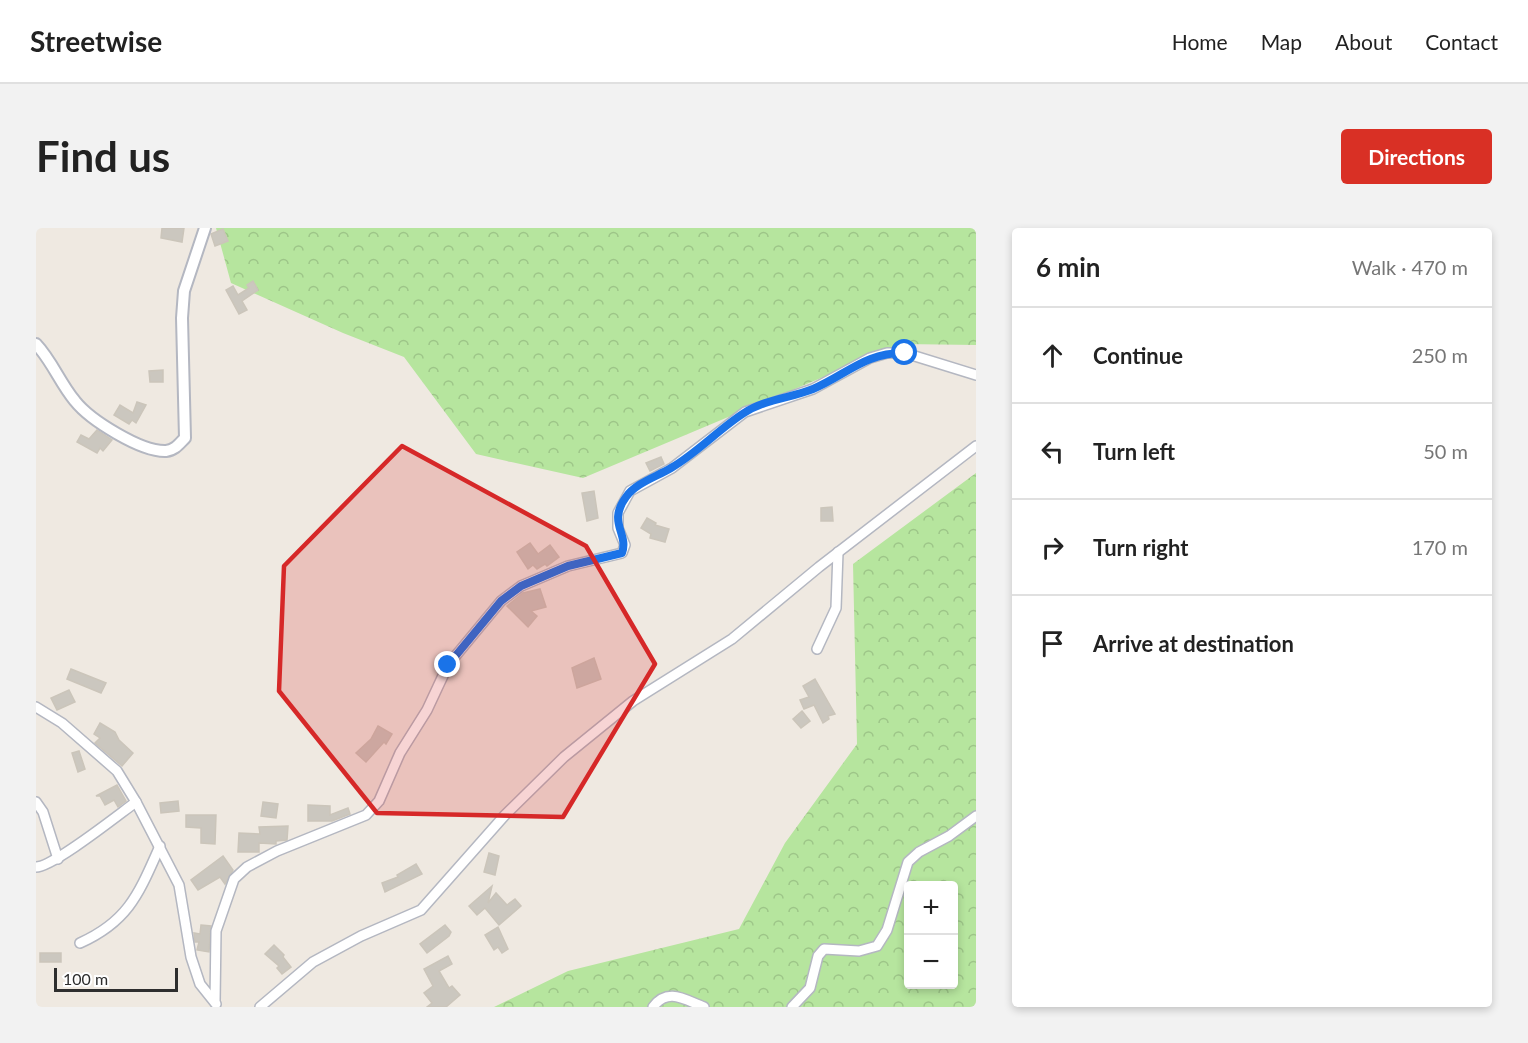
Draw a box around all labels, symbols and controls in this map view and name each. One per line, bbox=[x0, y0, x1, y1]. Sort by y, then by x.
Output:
text: Streetwise bbox=[30, 24, 162, 58]
text: Home bbox=[1172, 29, 1228, 54]
text: Map bbox=[1261, 29, 1302, 54]
text: About bbox=[1335, 29, 1392, 54]
text: Contact bbox=[1425, 29, 1498, 54]
button: Directions bbox=[1341, 129, 1492, 184]
text: Find us bbox=[36, 131, 170, 181]
text: 6 min bbox=[1036, 251, 1100, 283]
text: Walk · 470 m bbox=[1352, 255, 1468, 279]
route start bbox=[891, 339, 917, 365]
icon: ahead bbox=[1036, 339, 1069, 372]
text: Continue bbox=[1093, 342, 1183, 369]
text: 250 m bbox=[1412, 343, 1468, 367]
icon: left bbox=[1036, 435, 1069, 468]
text: Turn left bbox=[1093, 438, 1175, 465]
text: 50 m bbox=[1423, 439, 1468, 463]
icon: right bbox=[1036, 531, 1069, 564]
text: Turn right bbox=[1093, 534, 1188, 561]
text: 170 m bbox=[1412, 535, 1468, 559]
icon: arrive bbox=[1036, 627, 1069, 660]
text: Arrive at destination bbox=[1093, 630, 1294, 657]
route end bbox=[434, 651, 460, 677]
map controls bbox=[904, 881, 958, 989]
button: + bbox=[904, 881, 958, 935]
button: − bbox=[904, 935, 958, 989]
scale bar bbox=[54, 965, 178, 992]
text: 100 m bbox=[63, 969, 108, 988]

